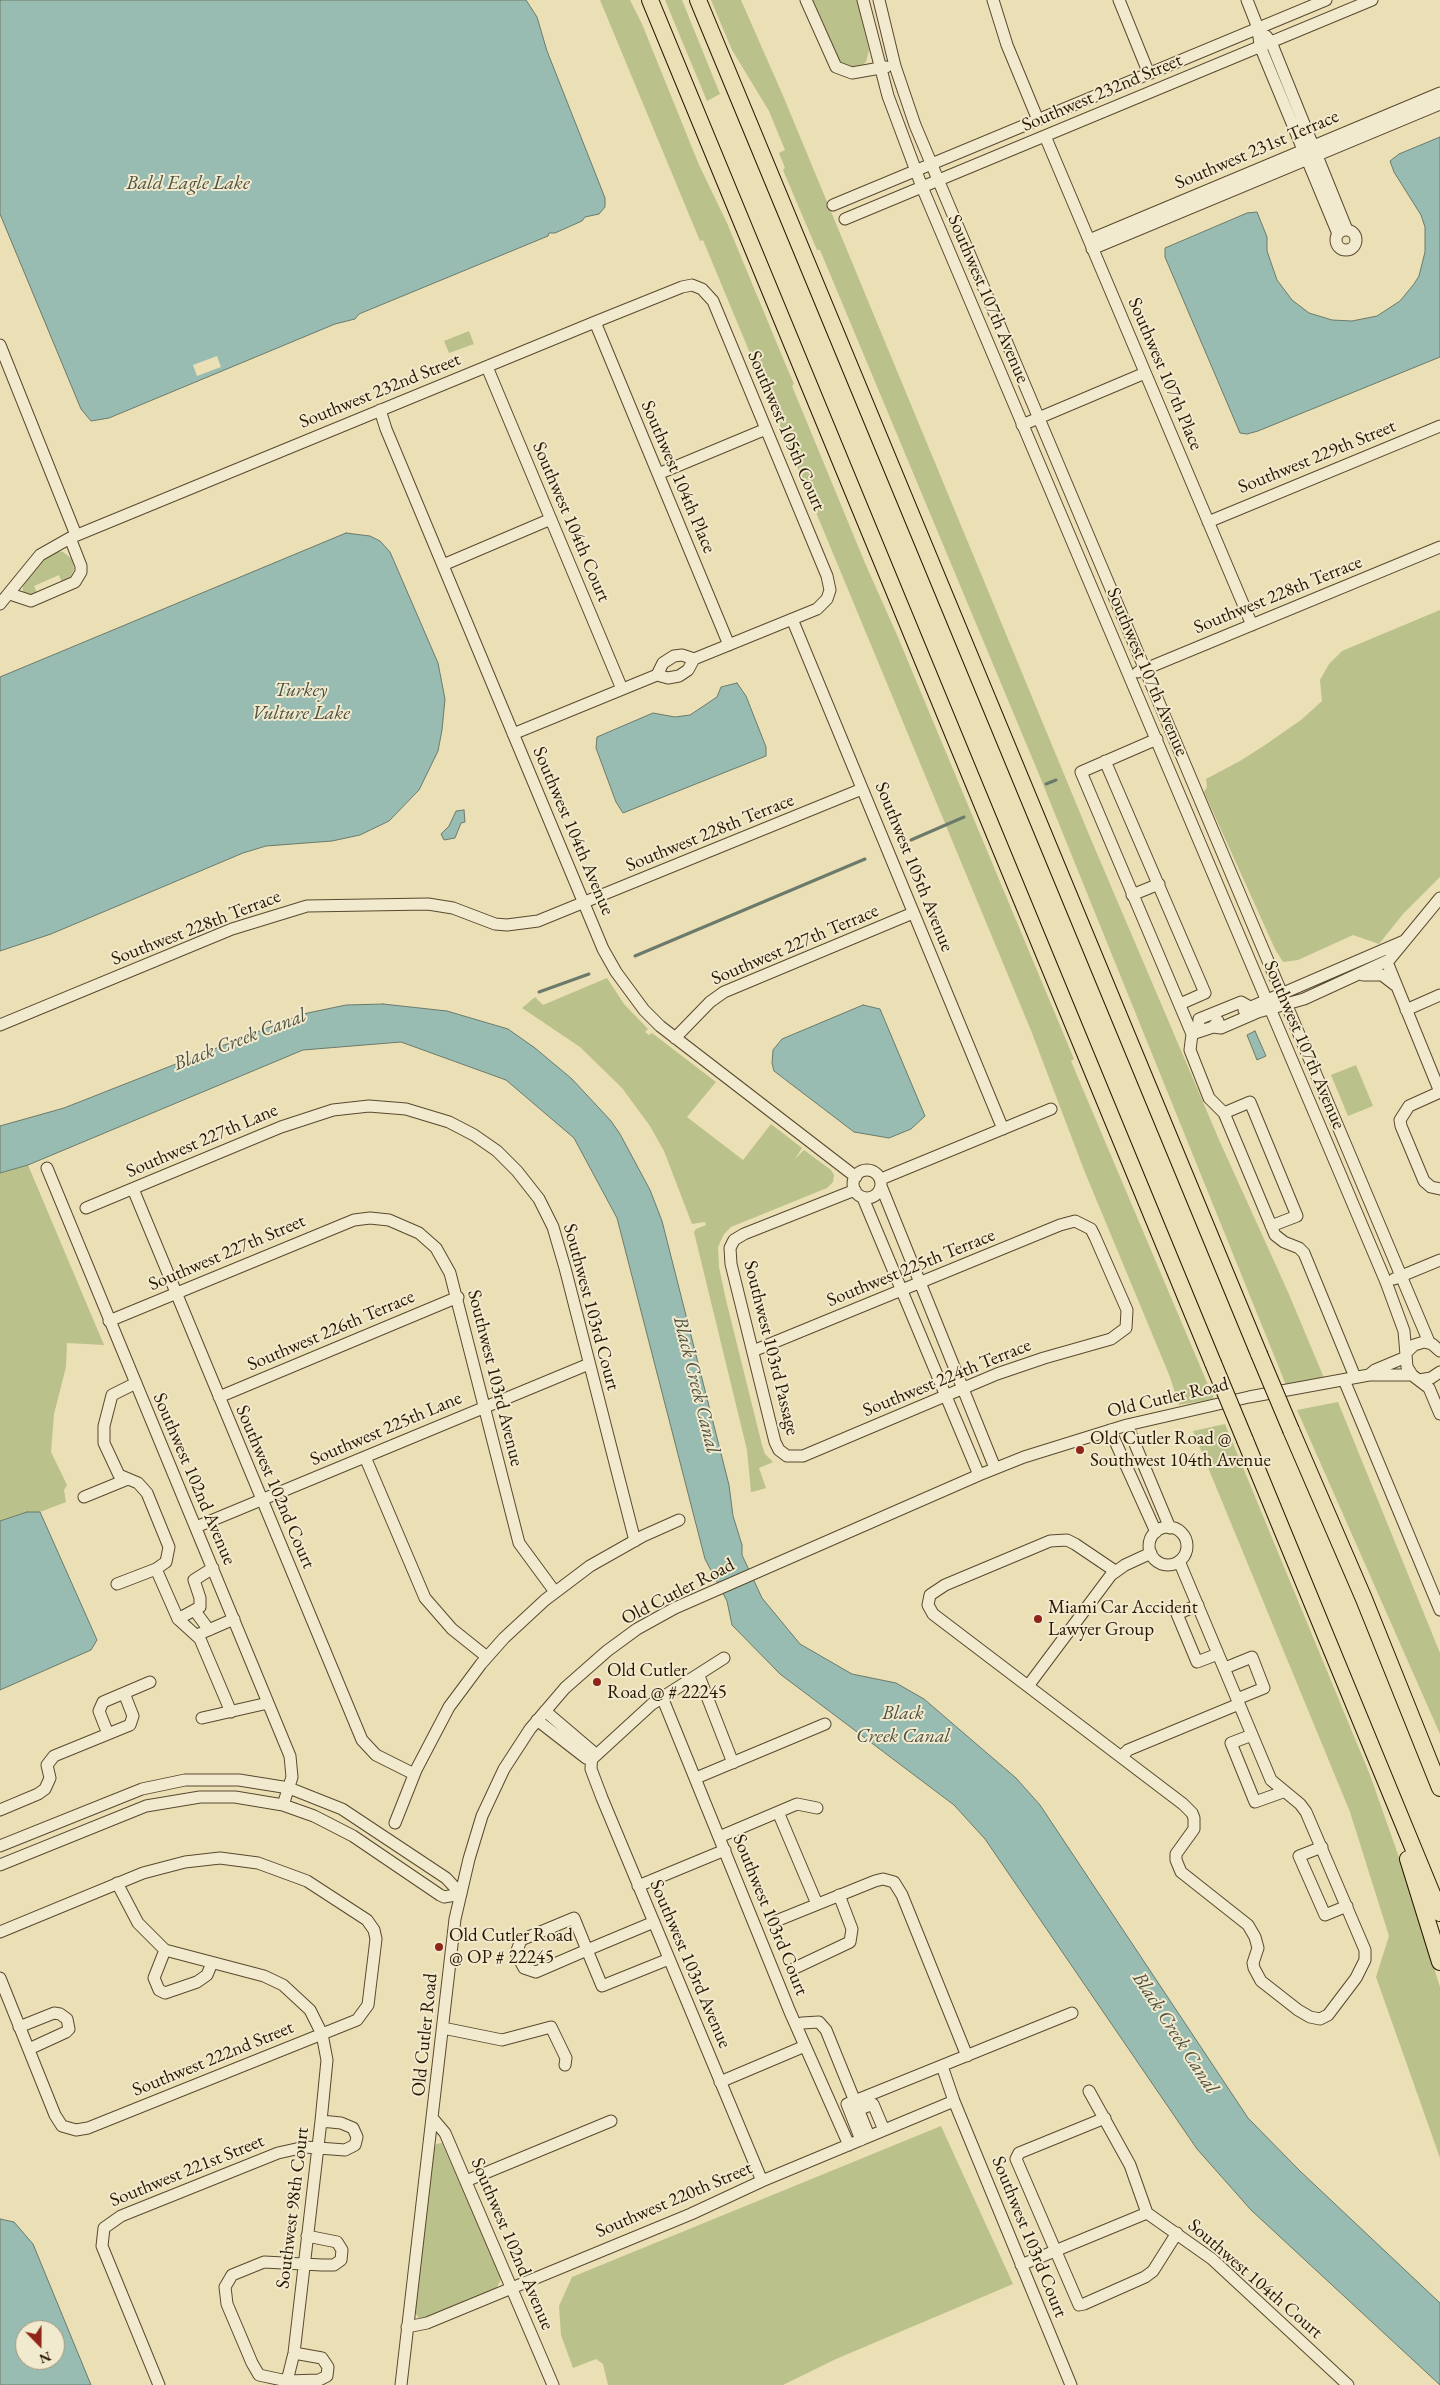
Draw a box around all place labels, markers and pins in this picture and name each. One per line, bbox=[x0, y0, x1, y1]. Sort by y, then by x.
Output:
place label: Old Cutler Road @ Southwest 104th Avenue bbox=[1090, 1428, 1271, 1472]
marker: Old Cutler Road @ Southwest 104th Avenue bbox=[1074, 1444, 1086, 1456]
place label: Miami Car Accident Lawyer Group bbox=[1048, 1597, 1198, 1641]
marker: Miami Car Accident Lawyer Group bbox=[1032, 1613, 1044, 1625]
place label: Old Cutler Road @ # 22245 bbox=[607, 1660, 727, 1704]
marker: Old Cutler Road @ # 22245 bbox=[591, 1676, 603, 1688]
place label: Old Cutler Road @ OP # 22245 bbox=[449, 1925, 573, 1969]
marker: Old Cutler Road @ OP # 22245 bbox=[433, 1941, 445, 1953]

